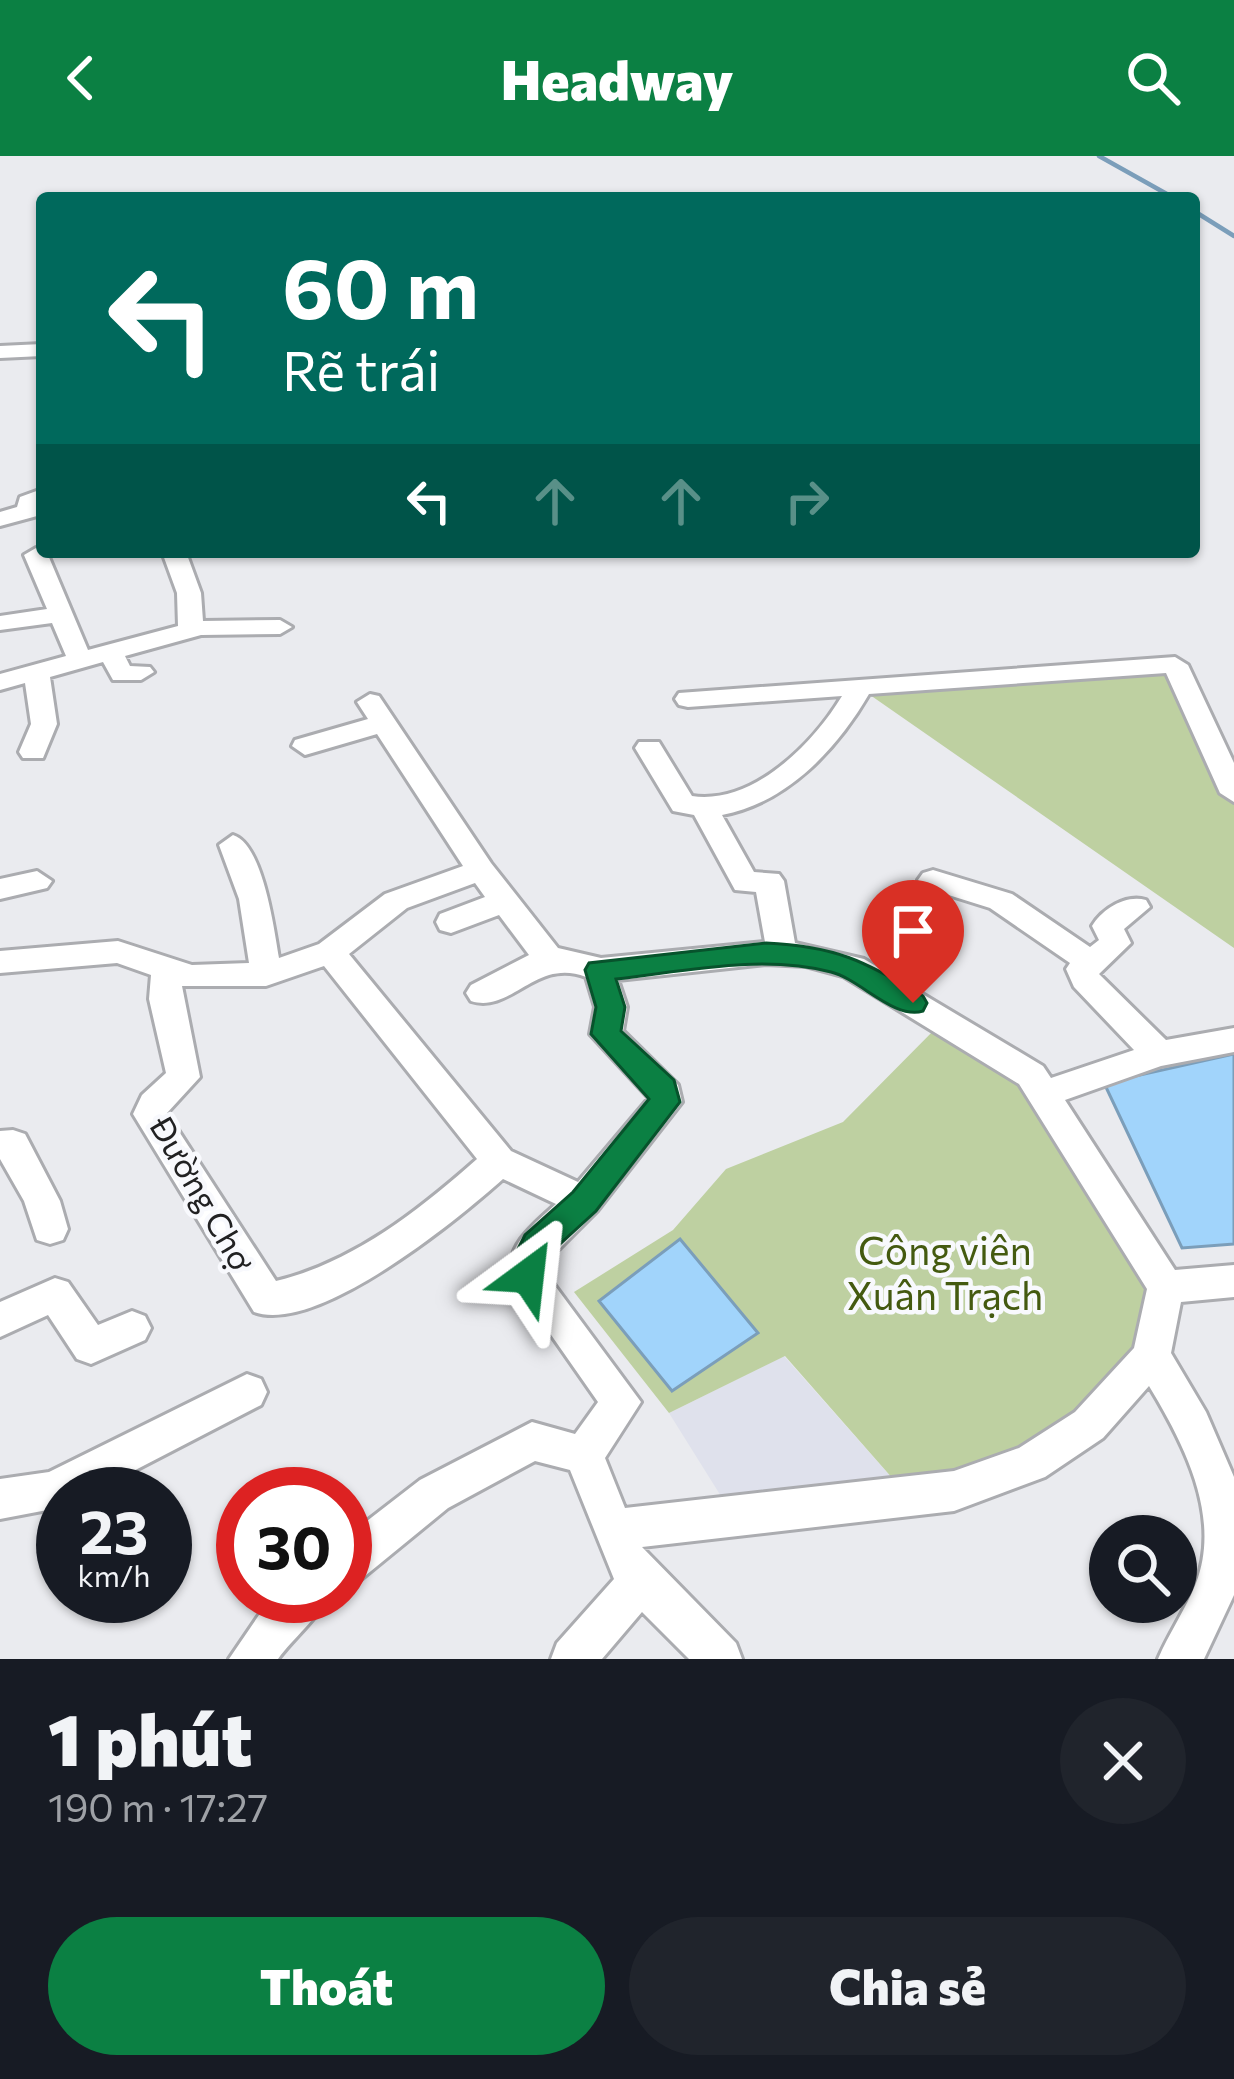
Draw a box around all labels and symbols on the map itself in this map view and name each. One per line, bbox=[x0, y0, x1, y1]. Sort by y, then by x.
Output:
pin bbox=[862, 880, 964, 1003]
street label: Đường Chợ bbox=[142, 1108, 264, 1278]
position arrow bbox=[465, 1213, 591, 1339]
park label: Công viên Xuân Trạch bbox=[847, 1225, 1043, 1318]
speed limit sign: 30 bbox=[216, 1467, 372, 1623]

